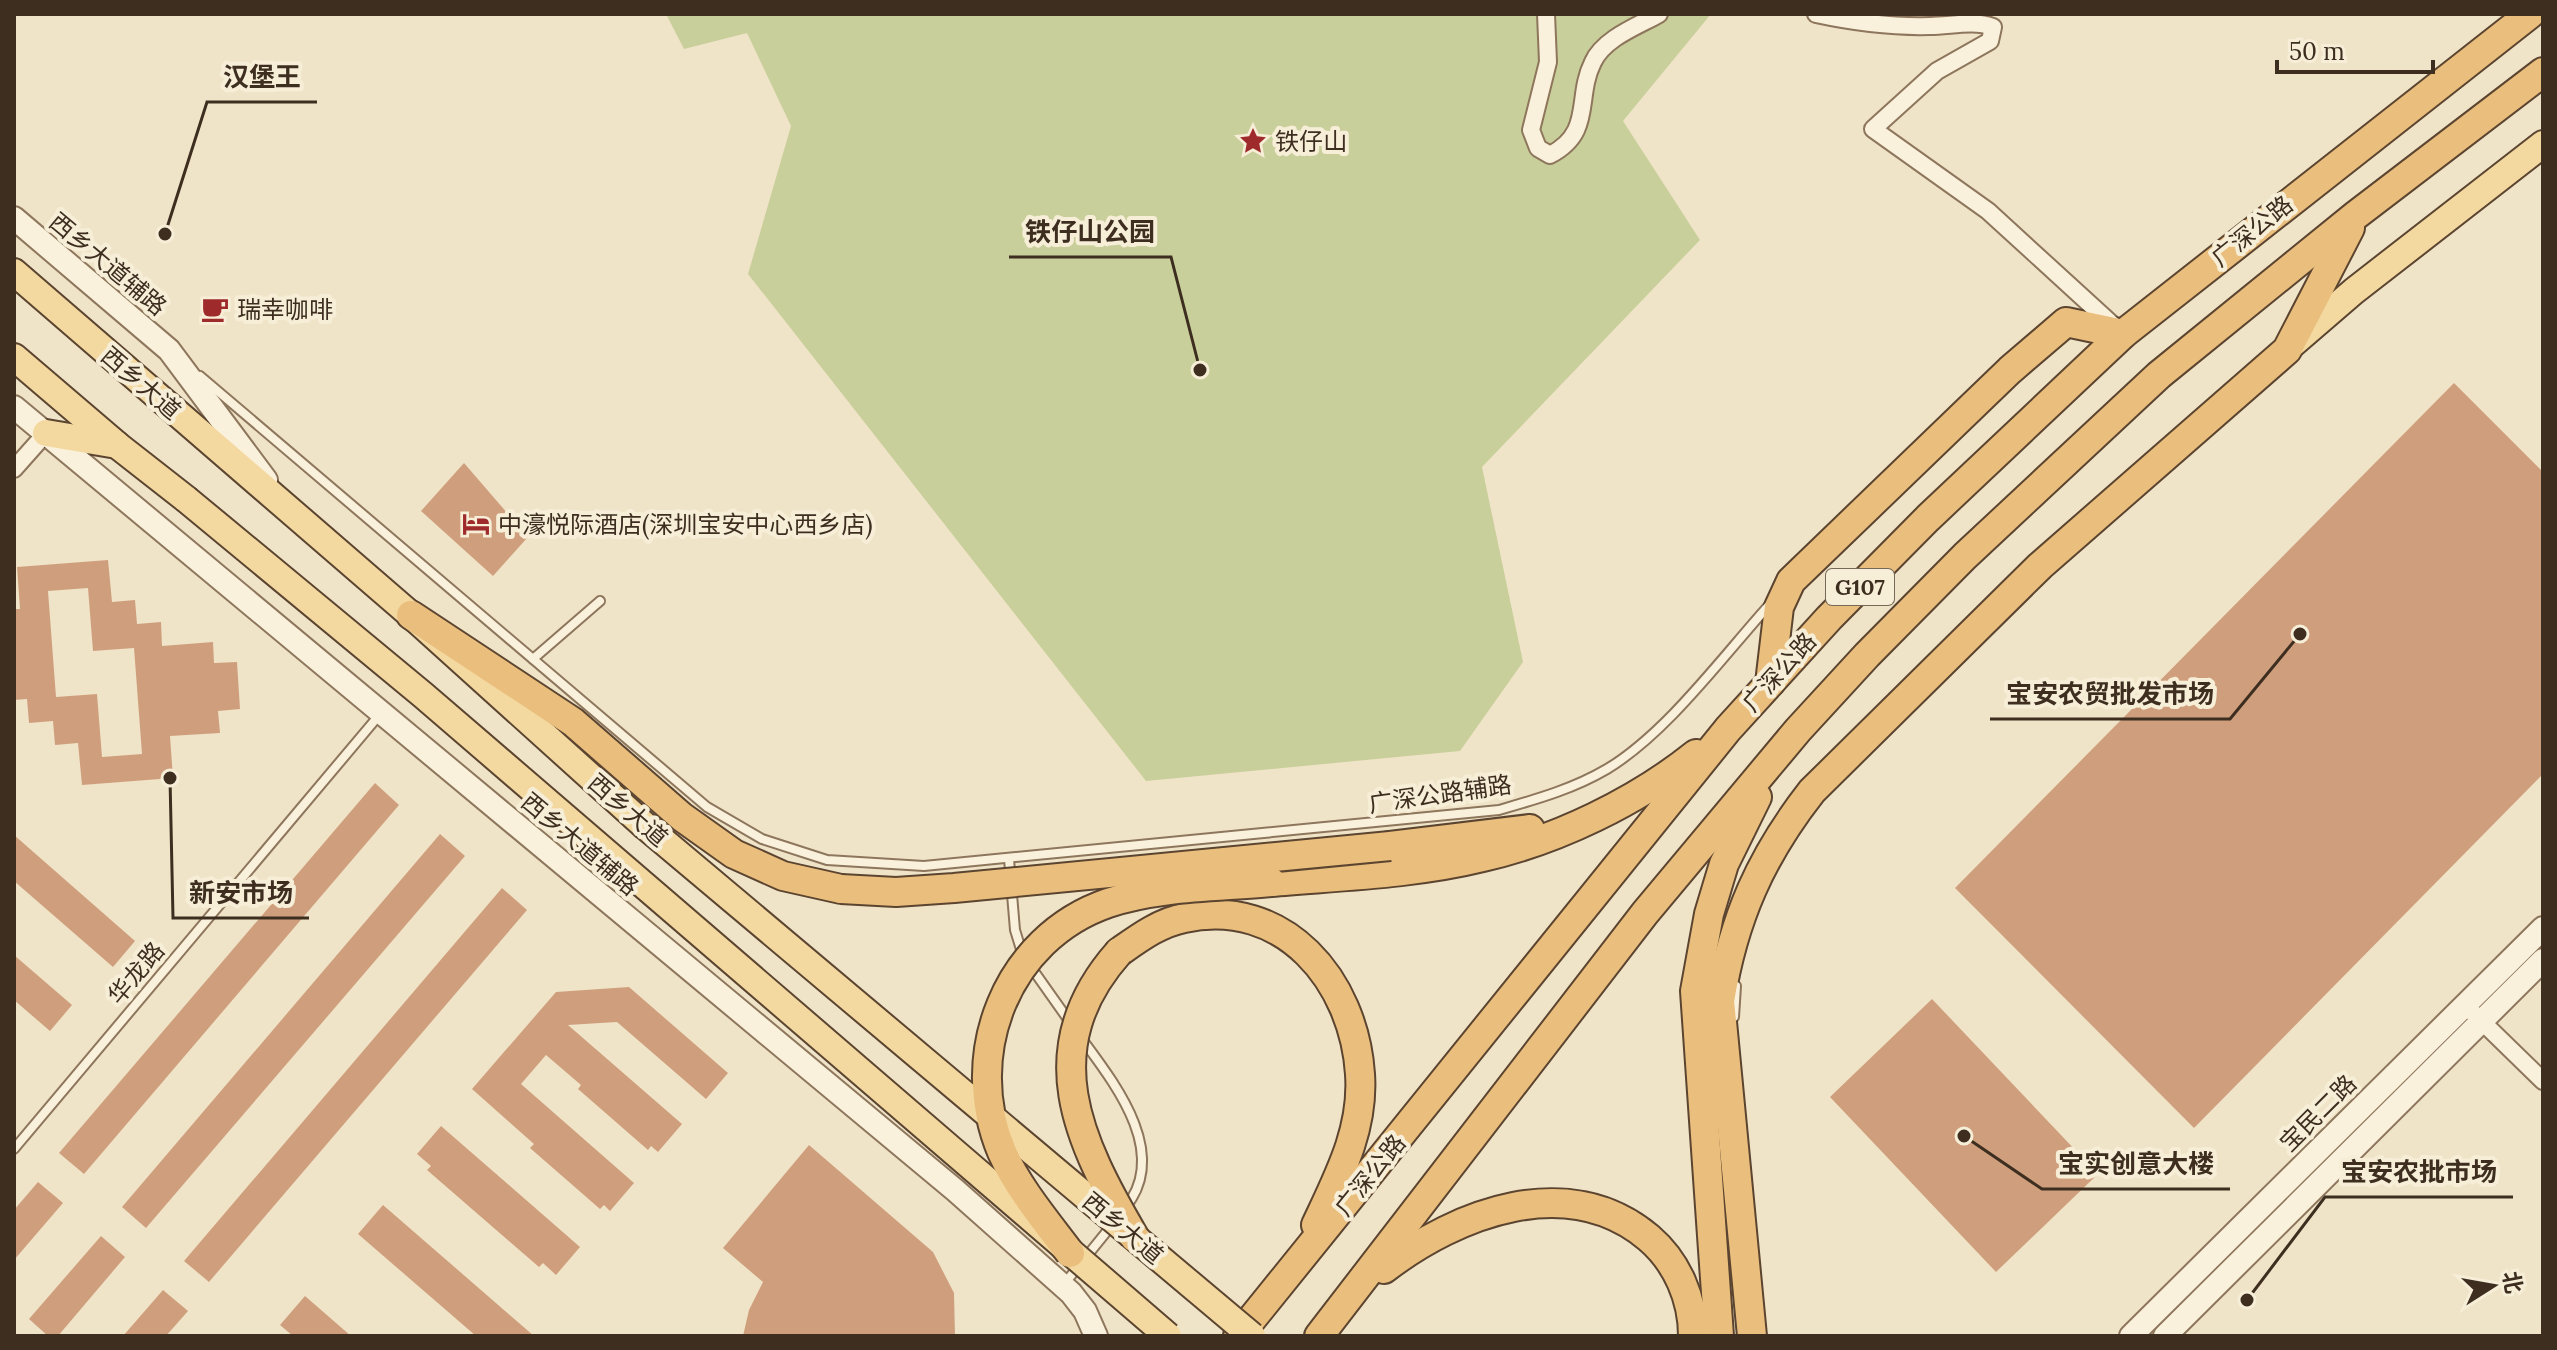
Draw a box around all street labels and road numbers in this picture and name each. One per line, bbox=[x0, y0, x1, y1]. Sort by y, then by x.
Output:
street label: 广深公路 bbox=[2205, 189, 2299, 273]
street label: 西乡大道辅路 bbox=[43, 206, 173, 322]
street label: 西乡大道 bbox=[95, 340, 187, 426]
road number: G107 bbox=[1826, 569, 1894, 605]
street label: 广深公路 bbox=[1735, 626, 1823, 718]
street label: 西乡大道 bbox=[582, 767, 674, 853]
street label: 广深公路辅路 bbox=[1367, 769, 1513, 819]
street label: 西乡大道辅路 bbox=[515, 786, 645, 902]
street label: 华龙路 bbox=[101, 935, 171, 1011]
street label: 宝民二路 bbox=[2273, 1068, 2363, 1158]
street label: 广深公路 bbox=[1328, 1128, 1412, 1222]
street label: 西乡大道 bbox=[1076, 1185, 1170, 1271]

